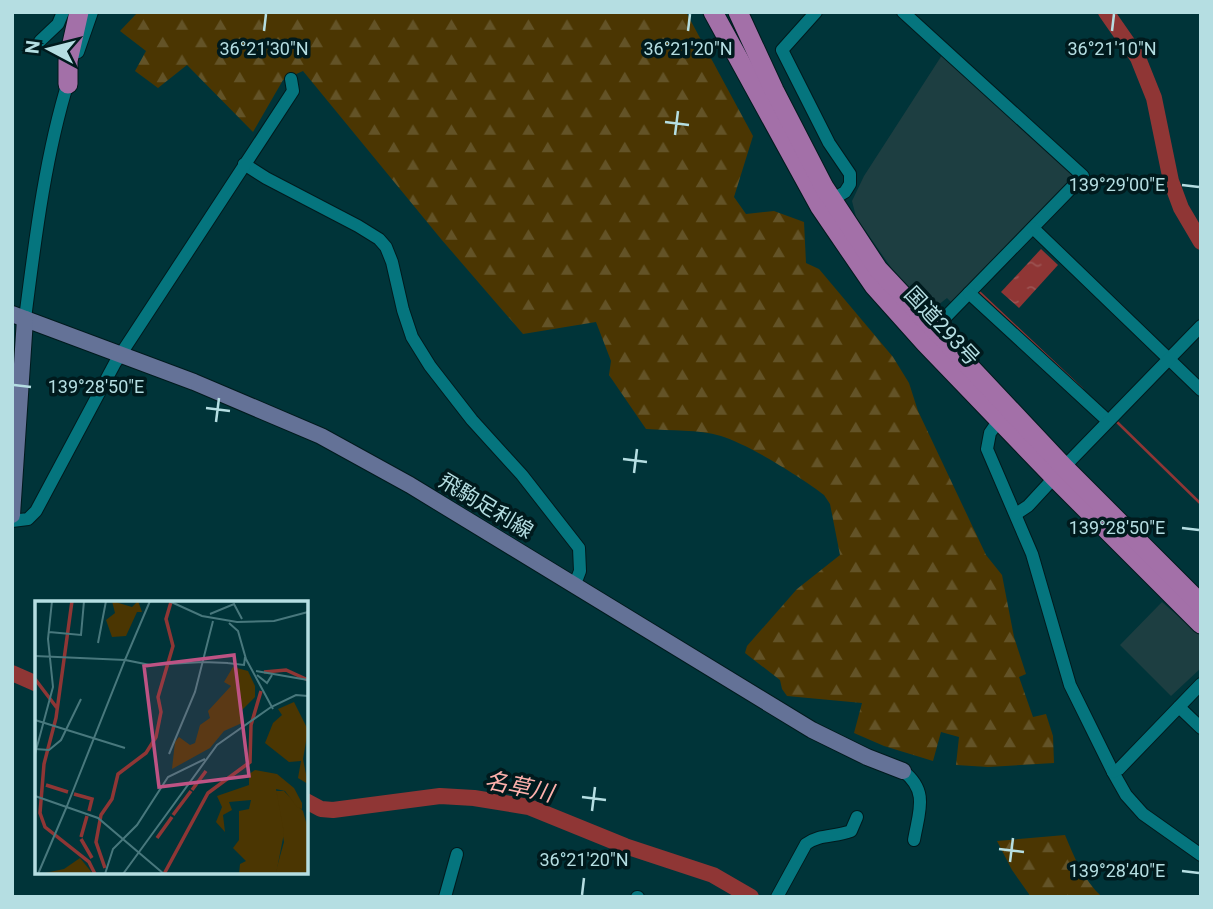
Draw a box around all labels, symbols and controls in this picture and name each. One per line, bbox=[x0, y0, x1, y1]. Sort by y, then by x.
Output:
north arrow bbox=[14, 14, 84, 84]
text: 36°21'30"N bbox=[219, 38, 309, 59]
text: 36°21'20"N bbox=[643, 38, 733, 59]
text: 36°21'10"N bbox=[1067, 38, 1157, 59]
text: N bbox=[20, 39, 45, 55]
text: 139°29'00"E bbox=[1069, 174, 1165, 195]
street label: 国道293号 bbox=[900, 282, 984, 370]
text: 139°28'50"E bbox=[48, 376, 144, 397]
street label: 飛駒足利線 bbox=[435, 469, 537, 543]
text: 139°28'50"E bbox=[1069, 517, 1165, 538]
inset map bbox=[35, 601, 308, 874]
water label: 名草川 bbox=[482, 767, 558, 808]
text: 36°21'20"N bbox=[539, 849, 629, 870]
text: 139°28'40"E bbox=[1069, 860, 1165, 881]

